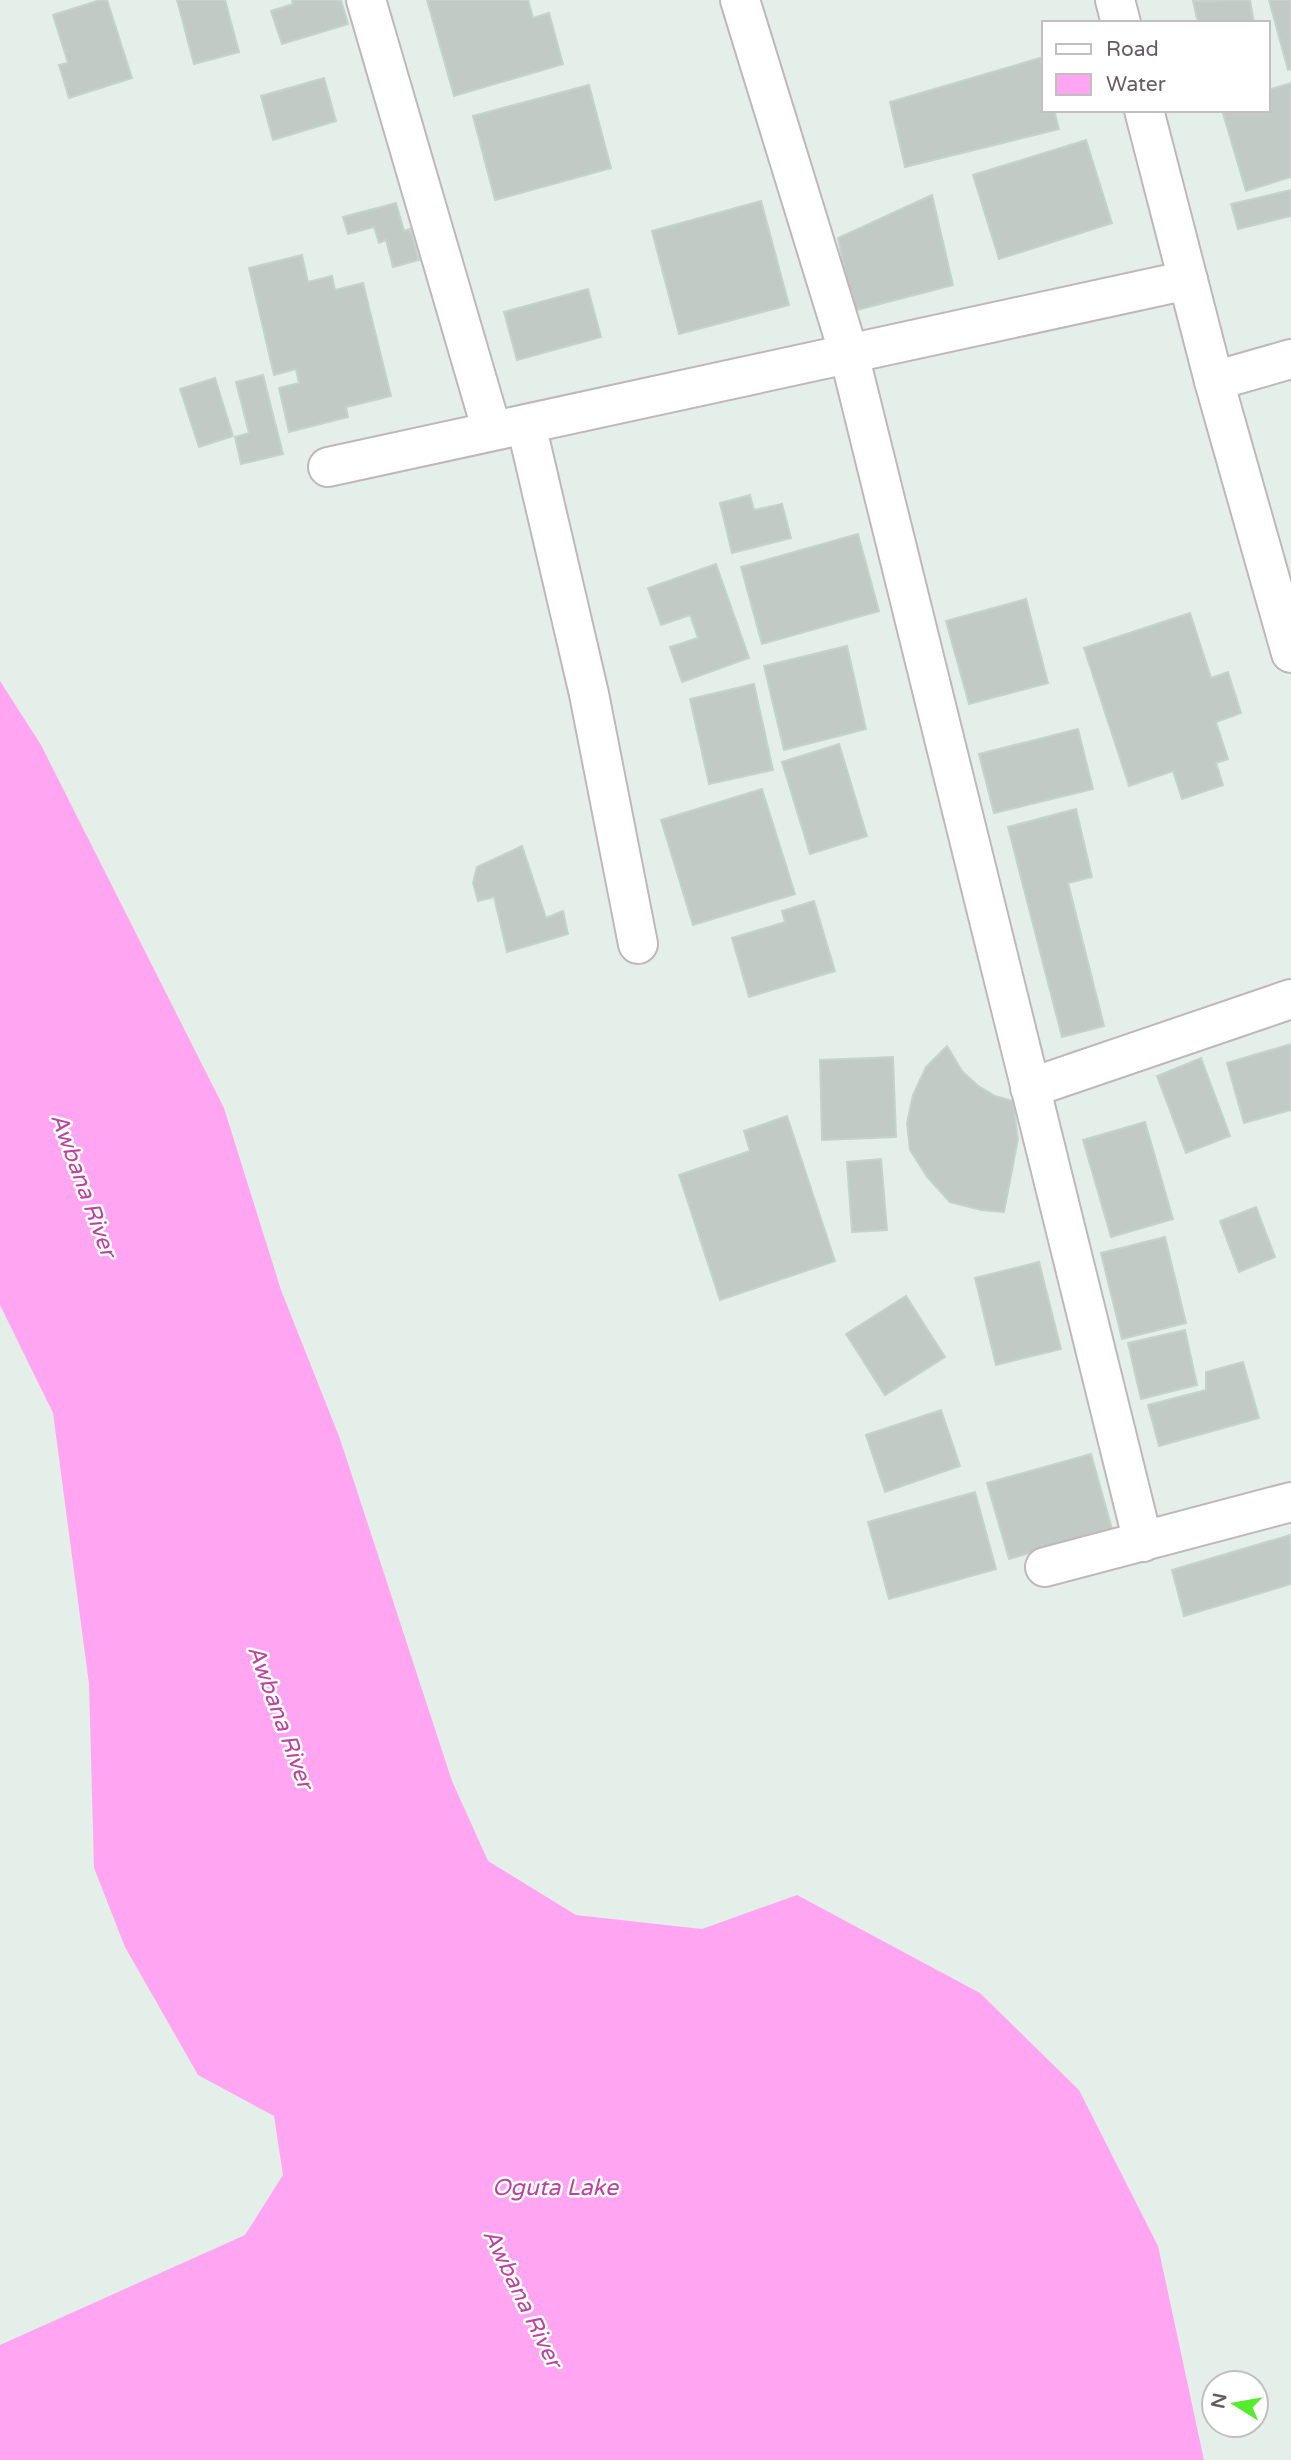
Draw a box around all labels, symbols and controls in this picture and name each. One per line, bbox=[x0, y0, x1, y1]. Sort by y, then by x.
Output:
legend bbox=[1042, 21, 1270, 112]
text: Road bbox=[1106, 37, 1159, 62]
text: Water bbox=[1106, 72, 1166, 97]
water label: Awbana River bbox=[44, 1110, 123, 1264]
water label: Awbana River bbox=[241, 1642, 320, 1796]
water label: Oguta Lake bbox=[492, 2174, 620, 2202]
water label: Awbana River bbox=[476, 2225, 569, 2375]
north arrow bbox=[1200, 2369, 1270, 2439]
text: N bbox=[1207, 2391, 1232, 2411]

